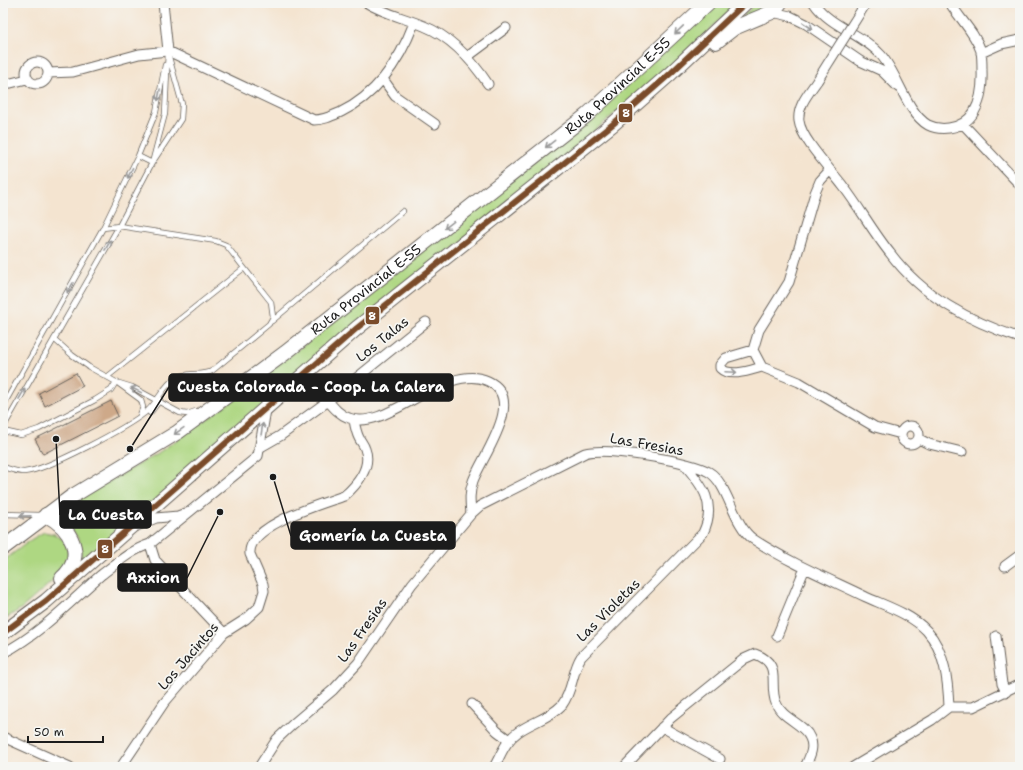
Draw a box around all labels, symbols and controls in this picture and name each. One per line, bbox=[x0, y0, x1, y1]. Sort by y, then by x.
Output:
one-way arrow bbox=[802, 22, 813, 30]
one-way arrow bbox=[675, 25, 685, 34]
street label: Ruta Provincial E-55 bbox=[561, 33, 674, 138]
one-way arrow bbox=[155, 88, 163, 101]
line badge: 8 bbox=[618, 103, 633, 123]
text: 8 bbox=[622, 106, 630, 121]
one-way arrow bbox=[545, 139, 556, 148]
one-way arrow bbox=[126, 167, 133, 179]
one-way arrow bbox=[443, 220, 454, 229]
one-way arrow bbox=[104, 239, 112, 251]
street label: Ruta Provincial E-55 bbox=[307, 240, 425, 339]
one-way arrow bbox=[65, 282, 73, 294]
line badge: 8 bbox=[365, 306, 380, 325]
text: 8 bbox=[368, 309, 376, 324]
street label: Los Talas bbox=[352, 312, 412, 366]
one-way arrow bbox=[724, 368, 737, 375]
callout: Cuesta Colorada - Coop. La Calera bbox=[169, 374, 453, 401]
text: Cuesta Colorada - Coop. La Calera bbox=[177, 377, 446, 397]
one-way arrow bbox=[131, 385, 143, 393]
one-way arrow bbox=[19, 388, 27, 400]
one-way arrow bbox=[259, 423, 267, 436]
one-way arrow bbox=[174, 427, 185, 435]
street label: Las Fresias bbox=[609, 429, 685, 459]
callout: La Cuesta bbox=[60, 501, 151, 528]
text: La Cuesta bbox=[68, 505, 145, 525]
one-way arrow bbox=[19, 512, 32, 520]
callout: Gomería La Cuesta bbox=[291, 522, 455, 549]
text: Gomería La Cuesta bbox=[299, 526, 448, 546]
line badge: 8 bbox=[97, 539, 113, 559]
text: 8 bbox=[101, 542, 109, 557]
callout: Axxion bbox=[118, 564, 187, 591]
text: Axxion bbox=[126, 568, 180, 588]
street label: Las Violetas bbox=[572, 574, 644, 646]
street label: Las Fresias bbox=[333, 594, 391, 666]
street label: Los Jacintos bbox=[154, 618, 222, 694]
scale bar bbox=[28, 718, 103, 744]
text: 50 m bbox=[34, 724, 64, 740]

